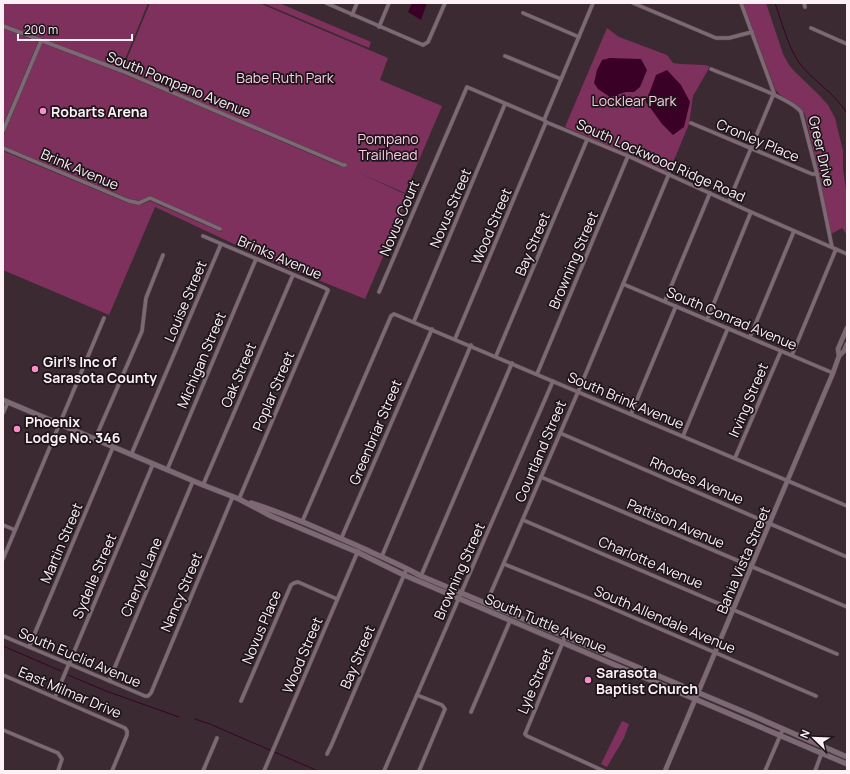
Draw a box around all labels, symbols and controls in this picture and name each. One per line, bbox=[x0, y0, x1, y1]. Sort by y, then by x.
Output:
scale bar bbox=[18, 16, 132, 42]
text: 200 m bbox=[24, 21, 58, 38]
street label: South Pompano Avenue bbox=[104, 46, 254, 122]
park label: Babe Ruth Park bbox=[236, 68, 335, 87]
park label: Locklear Park bbox=[592, 91, 678, 110]
place label: Robarts Arena bbox=[51, 102, 147, 121]
marker: Robarts Arena bbox=[38, 106, 48, 116]
street label: South Lockwood Ridge Road bbox=[574, 114, 748, 206]
street label: Cronley Place bbox=[714, 114, 802, 166]
street label: Greer Drive bbox=[805, 114, 839, 188]
park label: Pompano Trailhead bbox=[357, 129, 419, 164]
street label: Brink Avenue bbox=[38, 144, 122, 194]
street label: Novus Street bbox=[425, 165, 475, 251]
street label: Novus Court bbox=[375, 177, 424, 259]
street label: Wood Street bbox=[466, 185, 516, 267]
street label: Browning Street bbox=[544, 208, 602, 312]
street label: Bay Street bbox=[510, 209, 554, 279]
street label: Brinks Avenue bbox=[235, 231, 325, 283]
street label: Louise Street bbox=[159, 257, 211, 345]
street label: South Conrad Avenue bbox=[664, 282, 800, 354]
street label: Michigan Street bbox=[172, 309, 230, 411]
street label: Oak Street bbox=[216, 339, 260, 410]
street label: Poplar Street bbox=[248, 348, 299, 434]
place label: Girl's Inc of Sarasota County bbox=[43, 352, 157, 387]
street label: Irving Street bbox=[724, 359, 772, 440]
marker: Girl's Inc of Sarasota County bbox=[30, 364, 40, 374]
street label: South Brink Avenue bbox=[565, 367, 687, 433]
street label: Greenbriar Street bbox=[344, 376, 406, 488]
street label: Courtland Street bbox=[510, 397, 570, 505]
place label: Phoenix Lodge No. 346 bbox=[25, 412, 120, 447]
marker: Phoenix Lodge No. 346 bbox=[12, 424, 22, 434]
street label: Rhodes Avenue bbox=[647, 452, 747, 508]
street label: Pattison Avenue bbox=[624, 494, 728, 552]
street label: Martin Street bbox=[36, 499, 87, 586]
street label: Bahia Vista Street bbox=[712, 503, 774, 616]
street label: Browning Street bbox=[429, 519, 489, 623]
street label: Sydelle Street bbox=[68, 530, 121, 621]
street label: Charlotte Avenue bbox=[596, 531, 706, 593]
street label: Cheryle Lane bbox=[116, 534, 166, 620]
street label: Nancy Street bbox=[156, 549, 206, 635]
street label: South Allendale Avenue bbox=[591, 581, 739, 657]
street label: Novus Place bbox=[237, 587, 285, 667]
street label: South Tuttle Avenue bbox=[482, 589, 610, 657]
street label: Wood Street bbox=[277, 614, 327, 696]
street label: Bay Street bbox=[335, 622, 379, 692]
street label: South Euclid Avenue bbox=[16, 623, 144, 691]
street label: Lyle Street bbox=[513, 645, 557, 717]
street label: East Milmar Drive bbox=[16, 662, 124, 722]
place label: Sarasota Baptist Church bbox=[596, 663, 698, 698]
marker: Sarasota Baptist Church bbox=[583, 675, 593, 685]
north arrow bbox=[794, 718, 834, 758]
text: N bbox=[796, 727, 813, 740]

